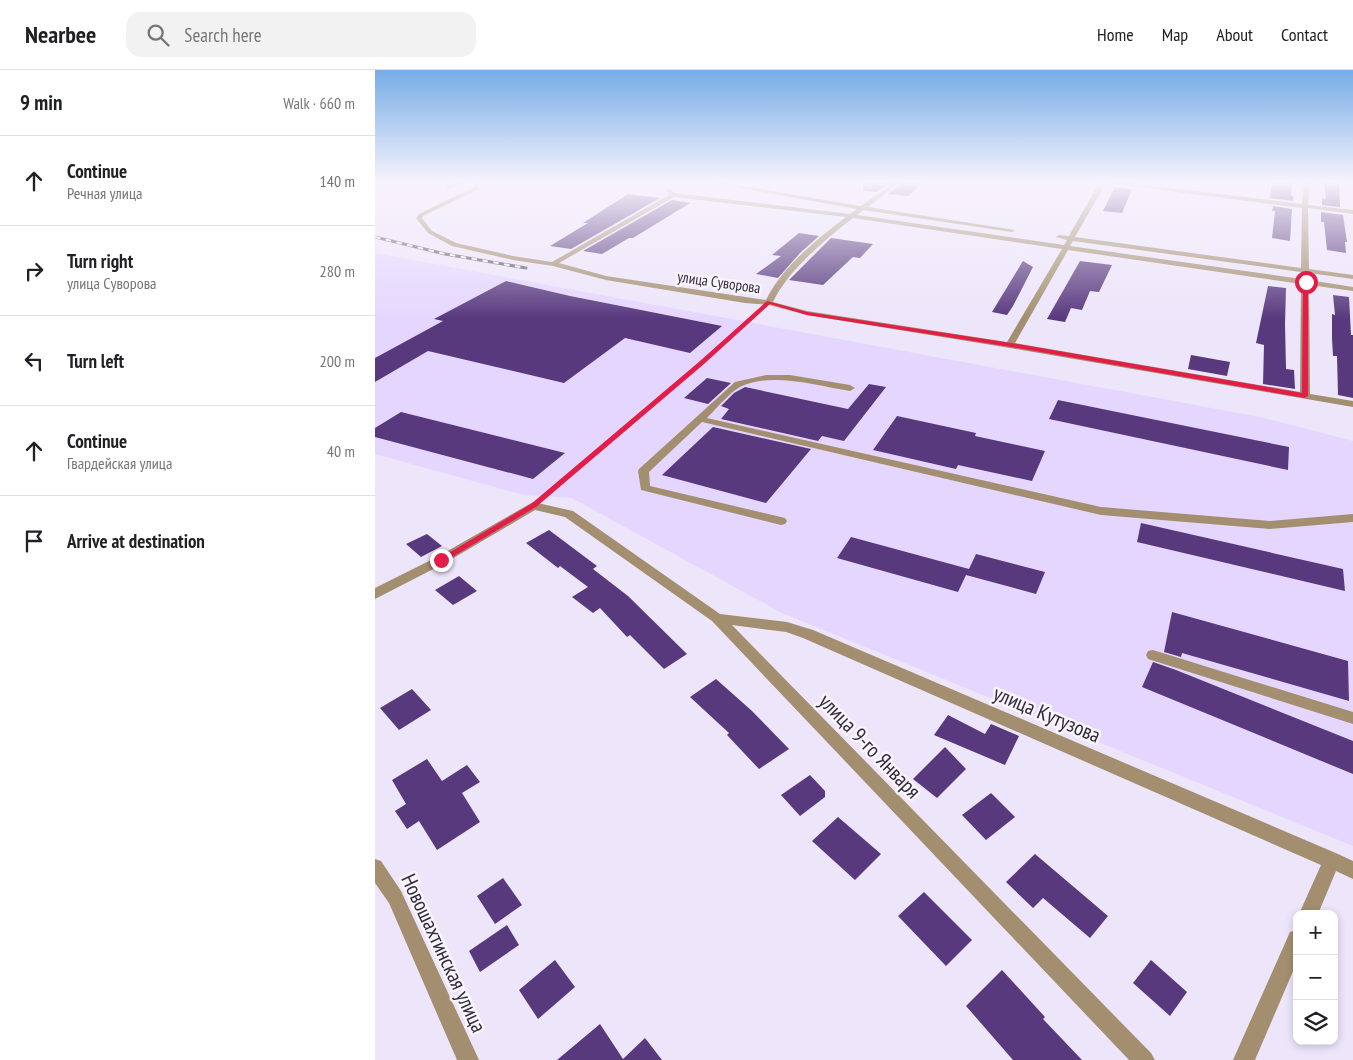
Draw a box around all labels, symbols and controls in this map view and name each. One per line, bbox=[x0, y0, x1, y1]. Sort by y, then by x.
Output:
search box bbox=[126, 12, 476, 57]
text: Nearbee bbox=[25, 19, 96, 50]
icon: search bbox=[144, 21, 172, 49]
text: Search here bbox=[184, 23, 262, 47]
text: Home bbox=[1097, 23, 1134, 46]
text: Map bbox=[1162, 23, 1188, 46]
text: About bbox=[1216, 23, 1253, 46]
text: Contact bbox=[1281, 23, 1328, 46]
text: 9 min bbox=[20, 89, 62, 116]
text: Walk · 660 m bbox=[283, 93, 355, 113]
text: Continue bbox=[67, 159, 127, 183]
icon: ahead bbox=[20, 167, 48, 195]
text: 140 m bbox=[320, 171, 355, 191]
text: Речная улица bbox=[67, 183, 142, 203]
text: Turn right bbox=[67, 249, 133, 273]
icon: right bbox=[20, 257, 48, 285]
text: 280 m bbox=[320, 261, 355, 281]
street label: улица Суворова bbox=[676, 267, 762, 297]
route start bbox=[1295, 271, 1318, 294]
text: улица Суворова bbox=[67, 273, 157, 293]
icon: left bbox=[20, 347, 48, 375]
text: Turn left bbox=[67, 349, 124, 373]
text: 200 m bbox=[320, 351, 355, 371]
text: Continue bbox=[67, 429, 127, 453]
icon: ahead bbox=[20, 437, 48, 465]
text: 40 m bbox=[327, 441, 355, 461]
text: Гвардейская улица bbox=[67, 453, 172, 473]
icon: arrive bbox=[20, 527, 48, 555]
text: Arrive at destination bbox=[67, 529, 205, 553]
route end bbox=[430, 549, 453, 572]
street label: улица Кутузова bbox=[989, 679, 1105, 749]
street label: улица 9-го Января bbox=[813, 688, 927, 804]
street label: Новошахтинская улица bbox=[395, 869, 493, 1037]
map controls bbox=[1293, 910, 1338, 1045]
button: + bbox=[1293, 910, 1338, 955]
button: − bbox=[1293, 955, 1338, 1000]
button: layers bbox=[1293, 1000, 1338, 1045]

